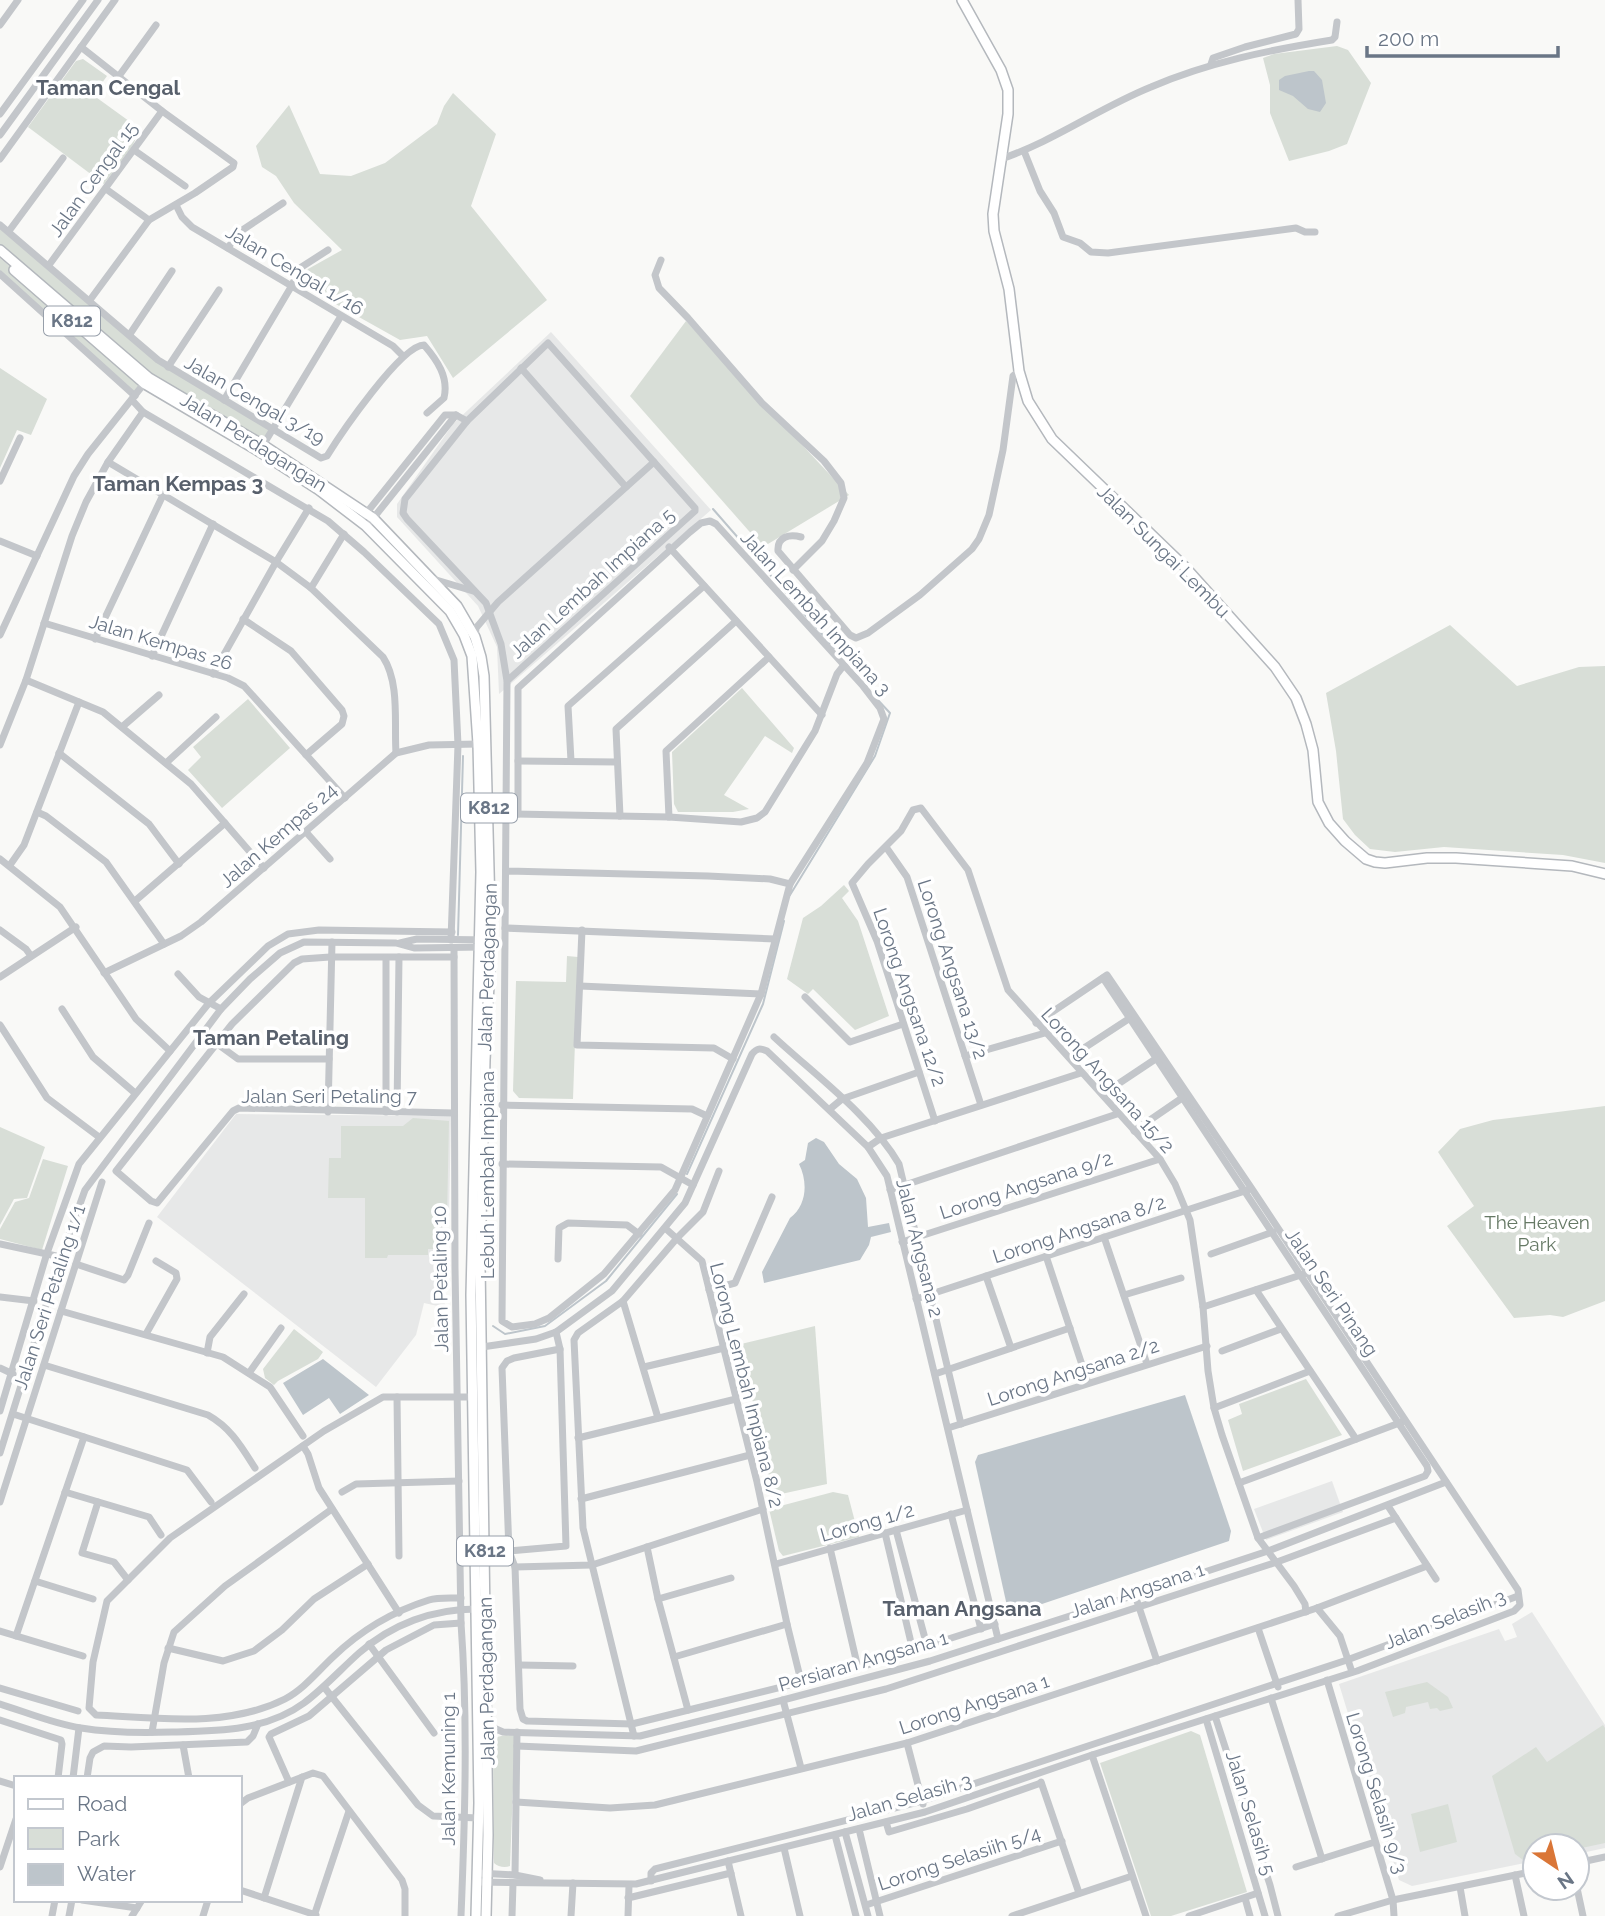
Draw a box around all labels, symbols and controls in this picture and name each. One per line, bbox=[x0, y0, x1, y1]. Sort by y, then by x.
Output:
scale bar bbox=[1367, 14, 1558, 58]
text: 200 m bbox=[1378, 26, 1439, 51]
district label: Taman Cengal bbox=[36, 75, 180, 100]
street label: Jalan Cengal 15 bbox=[44, 117, 142, 241]
street label: Jalan Cengal 1/16 bbox=[222, 220, 368, 320]
road number: K812 bbox=[44, 306, 100, 335]
street label: Jalan Cengal 3/19 bbox=[181, 351, 329, 449]
street label: Jalan Perdagangan bbox=[177, 388, 331, 496]
district label: Taman Kempas 3 bbox=[93, 471, 263, 496]
street label: Jalan Sungai Lembu bbox=[1093, 480, 1235, 622]
street label: Jalan Lembah Impiana 5 bbox=[505, 503, 679, 663]
street label: Jalan Lembah Impiana 3 bbox=[737, 526, 895, 700]
street label: Jalan Kempas 26 bbox=[87, 610, 235, 674]
street label: Jalan Kempas 24 bbox=[215, 778, 341, 892]
road number: K812 bbox=[461, 794, 517, 822]
street label: Lorong Angsana 13/2 bbox=[914, 876, 992, 1062]
street label: Jalan Perdagangan bbox=[473, 882, 501, 1052]
street label: Lorong Angsana 12/2 bbox=[869, 905, 951, 1089]
street label: Lorong Angsana 15/2 bbox=[1037, 1003, 1179, 1157]
district label: Taman Petaling bbox=[193, 1025, 349, 1050]
street label: Lebuh Lembah Impiana bbox=[476, 1071, 498, 1279]
street label: Jalan Seri Petaling 7 bbox=[241, 1085, 417, 1107]
street label: Lorong Angsana 9/2 bbox=[937, 1147, 1115, 1223]
street label: Jalan Angsana 2 bbox=[892, 1177, 948, 1319]
street label: Lorong Angsana 8/2 bbox=[990, 1191, 1168, 1267]
street label: Jalan Seri Petaling 1/1 bbox=[9, 1202, 89, 1392]
street label: Jalan Petaling 10 bbox=[428, 1205, 452, 1353]
park label: The Heaven Park bbox=[1484, 1211, 1590, 1255]
street label: Jalan Seri Pinang bbox=[1281, 1224, 1383, 1360]
street label: Lorong Lembah Impiana 8/2 bbox=[706, 1260, 788, 1510]
street label: Lorong Angsana 2/2 bbox=[984, 1334, 1162, 1410]
street label: Lorong 1/2 bbox=[818, 1498, 916, 1546]
road number: K812 bbox=[457, 1536, 513, 1566]
street label: Jalan Angsana 1 bbox=[1067, 1558, 1207, 1622]
street label: Jalan Selasih 3 bbox=[1381, 1585, 1509, 1653]
district label: Taman Angsana bbox=[882, 1596, 1042, 1621]
street label: Jalan Perdagangan bbox=[474, 1597, 498, 1765]
street label: Persiaran Angsana 1 bbox=[776, 1626, 950, 1696]
street label: Lorong Angsana 1 bbox=[896, 1669, 1052, 1739]
street label: Jalan Kemuning 1 bbox=[437, 1692, 459, 1846]
street label: Lorong Selasih 9/3 bbox=[1342, 1710, 1412, 1876]
street label: Jalan Selasih 5 bbox=[1222, 1748, 1280, 1878]
street label: Jalan Selasih 3 bbox=[844, 1769, 974, 1825]
legend bbox=[14, 1776, 242, 1902]
text: Road bbox=[77, 1791, 127, 1816]
street label: Lorong Selasiih 5/4 bbox=[875, 1821, 1043, 1895]
text: Park bbox=[77, 1826, 120, 1851]
north arrow bbox=[1521, 1832, 1591, 1902]
text: Water bbox=[77, 1861, 136, 1886]
text: N bbox=[1554, 1868, 1578, 1894]

